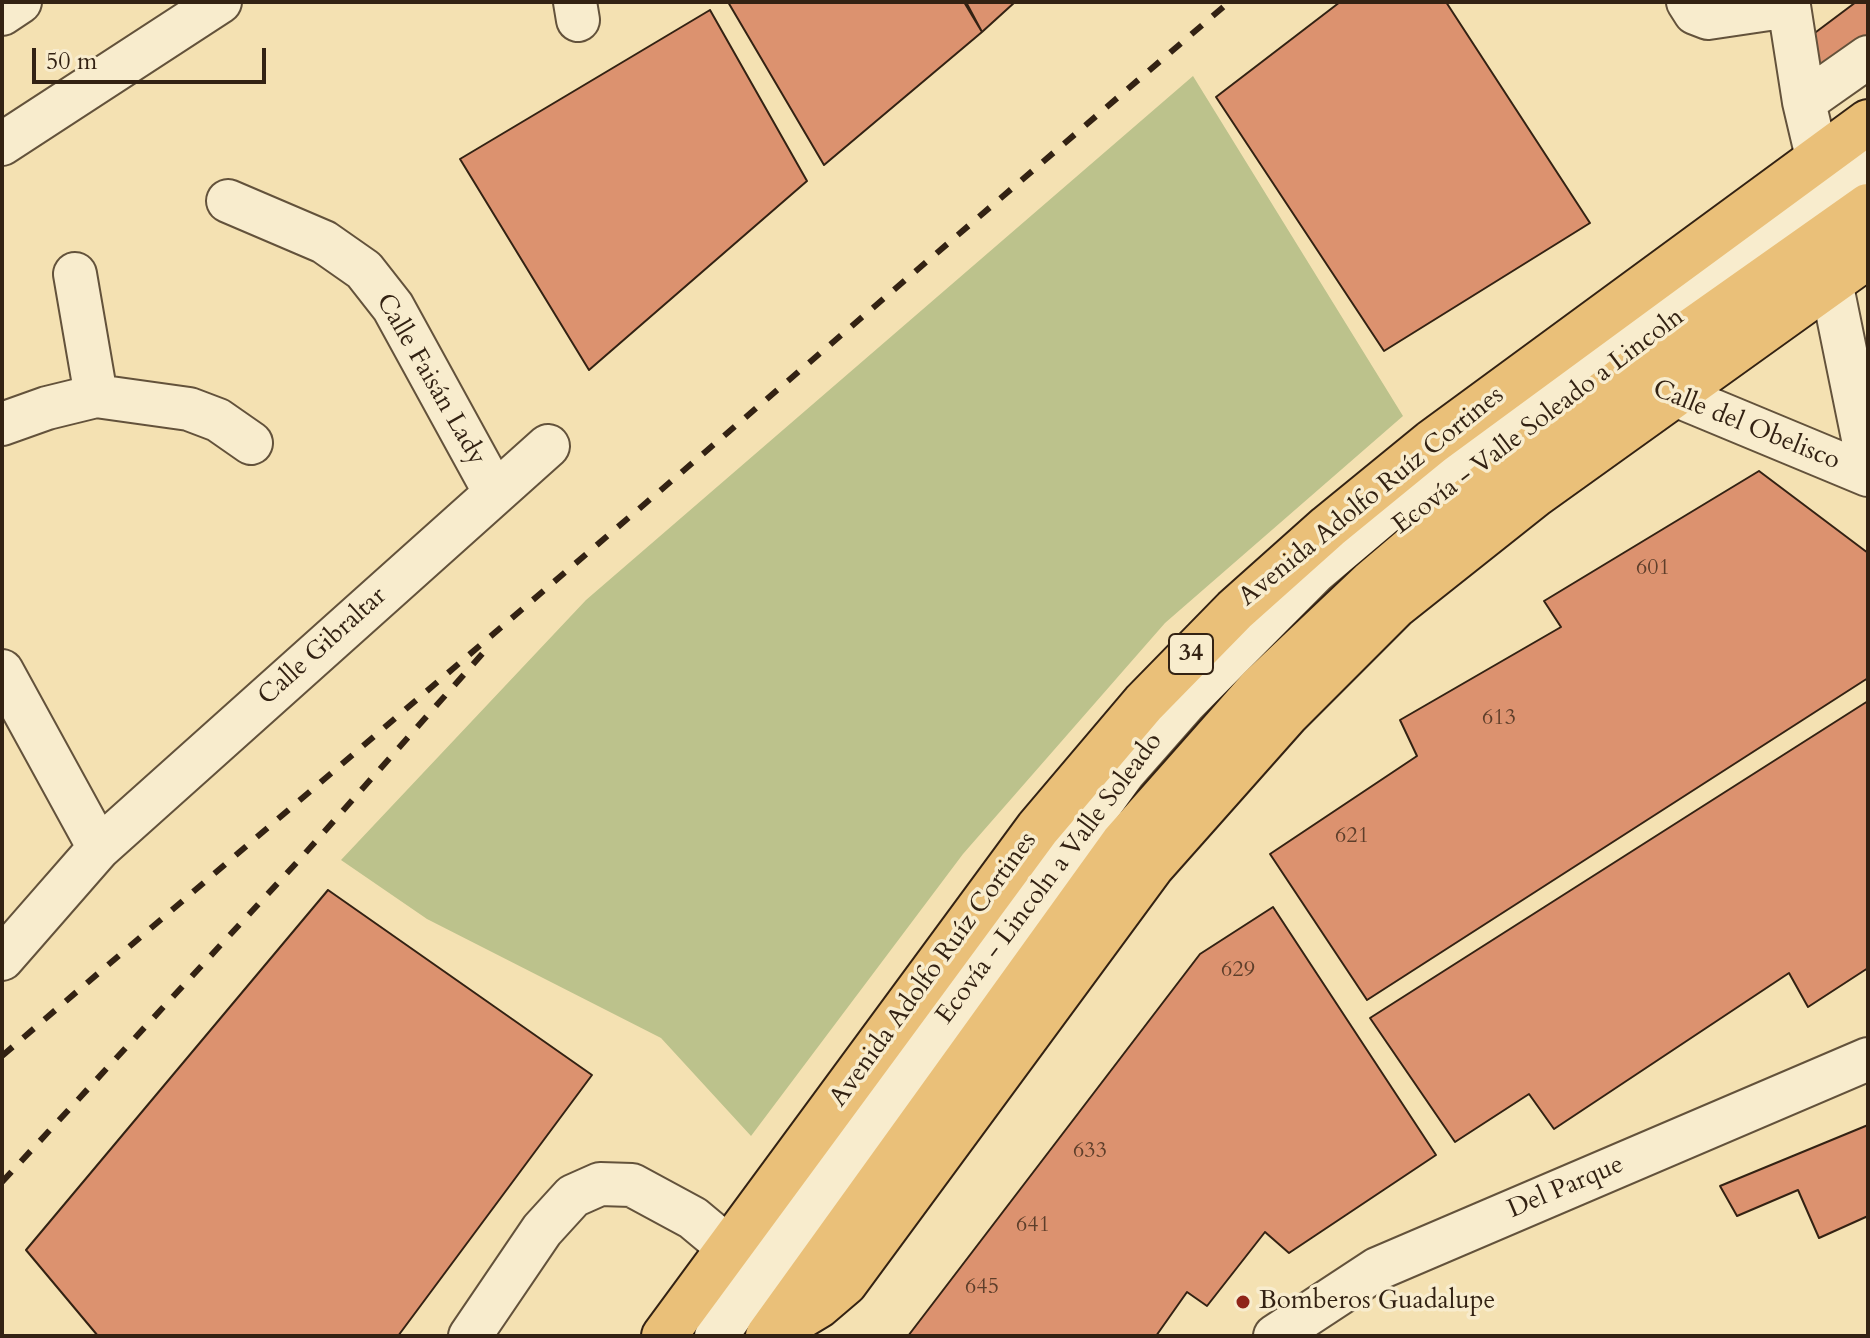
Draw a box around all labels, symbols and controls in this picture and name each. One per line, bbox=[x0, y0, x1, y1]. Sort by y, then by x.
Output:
scale bar bbox=[36, 32, 270, 82]
text: 50 m bbox=[46, 45, 97, 78]
street label: Calle Faisán Lady bbox=[368, 289, 492, 471]
street label: Ecovía - Valle Soleado a Lincoln bbox=[1387, 302, 1691, 542]
street label: Calle del Obelisco bbox=[1648, 374, 1844, 478]
street label: Avenida Adolfo Ruíz Cortines bbox=[1233, 380, 1511, 614]
house number: 601 bbox=[1636, 556, 1670, 582]
street label: Calle Gibraltar bbox=[253, 581, 393, 713]
road number: 34 bbox=[1169, 634, 1213, 674]
house number: 613 bbox=[1482, 706, 1516, 732]
street label: Ecovía - Lincoln a Valle Soleado bbox=[930, 727, 1170, 1031]
house number: 621 bbox=[1335, 824, 1369, 850]
street label: Avenida Adolfo Ruíz Cortines bbox=[824, 827, 1044, 1113]
house number: 629 bbox=[1221, 958, 1255, 984]
house number: 633 bbox=[1073, 1139, 1107, 1165]
street label: Del Parque bbox=[1503, 1150, 1629, 1226]
house number: 641 bbox=[1016, 1213, 1050, 1239]
house number: 645 bbox=[965, 1275, 999, 1301]
place label: Bomberos Guadalupe bbox=[1259, 1286, 1495, 1318]
marker: Bomberos Guadalupe bbox=[1234, 1293, 1252, 1311]

